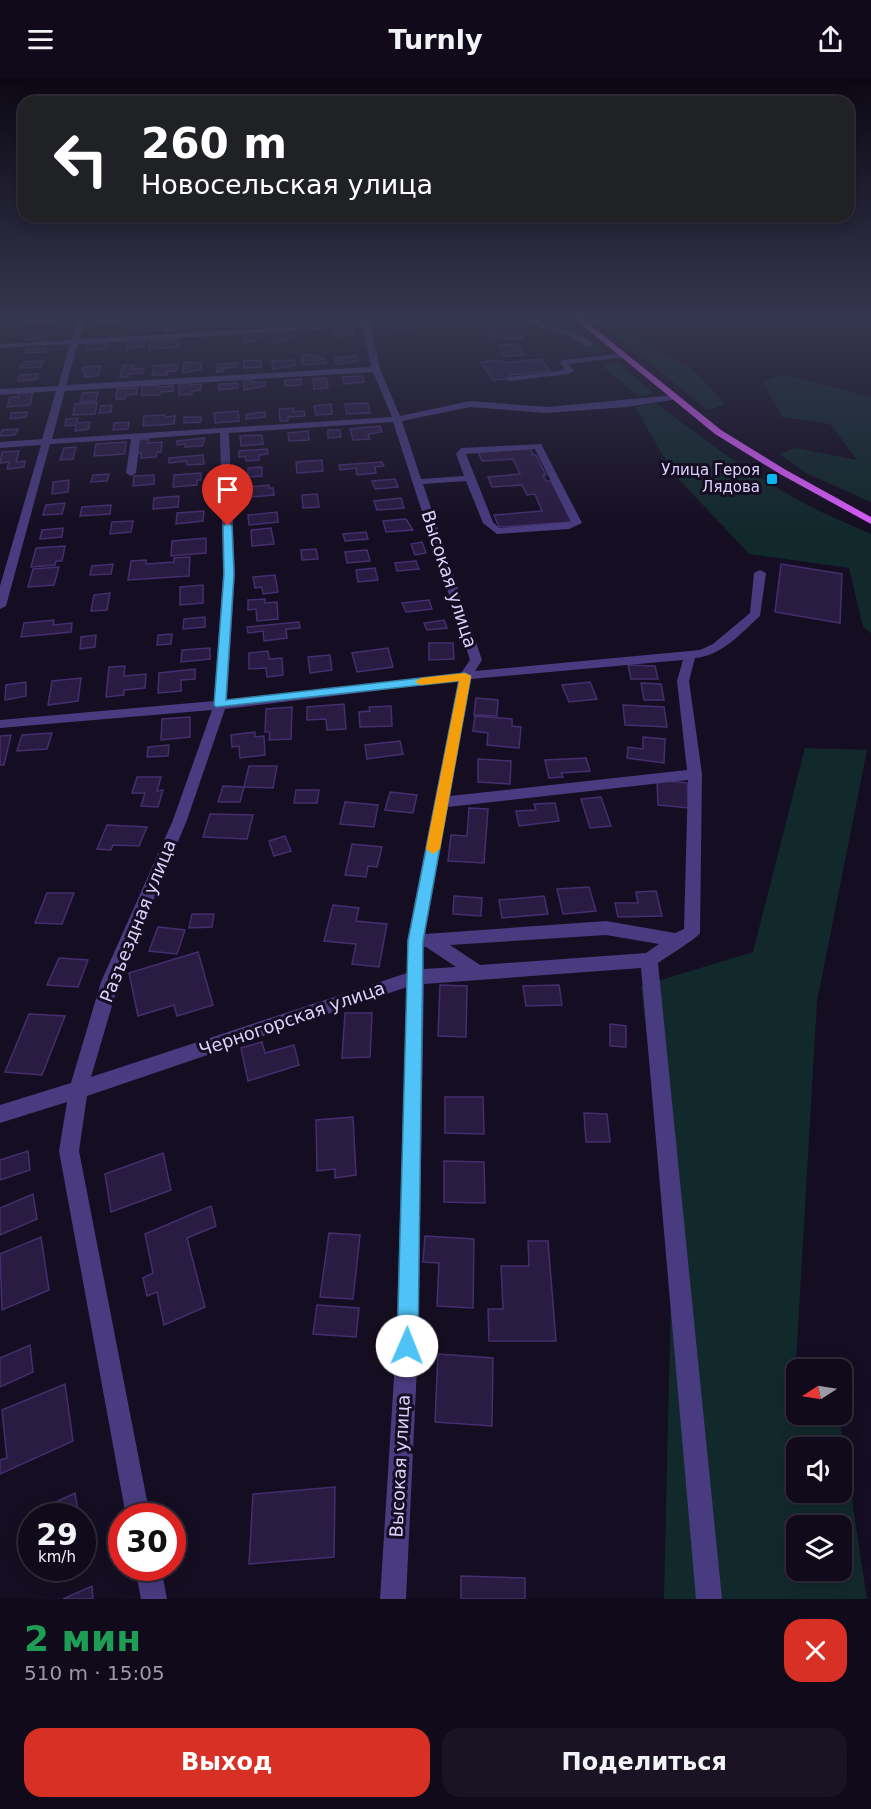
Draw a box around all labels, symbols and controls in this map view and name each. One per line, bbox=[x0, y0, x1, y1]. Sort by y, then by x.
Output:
icon: menu bbox=[24, 23, 57, 56]
icon: share bbox=[814, 23, 847, 56]
text: Turnly bbox=[388, 24, 483, 55]
text: 260 m bbox=[141, 119, 287, 168]
icon: left bbox=[42, 120, 120, 198]
text: Новосельская улица bbox=[141, 169, 433, 200]
place label: Улица Героя Лядова bbox=[661, 461, 760, 496]
pin bbox=[202, 464, 253, 526]
marker: Улица Героя Лядова bbox=[765, 472, 779, 486]
icon: arrive bbox=[211, 473, 244, 506]
street label: Высокая улица bbox=[417, 508, 482, 650]
street label: Разъездная улица bbox=[95, 836, 180, 1005]
street label: Черногорская улица bbox=[196, 977, 387, 1060]
position arrow bbox=[375, 1314, 439, 1378]
north arrow bbox=[786, 1359, 852, 1425]
map controls bbox=[786, 1359, 852, 1581]
street label: Высокая улица bbox=[385, 1394, 414, 1538]
button: sound bbox=[786, 1437, 852, 1503]
speed limit sign: 30 bbox=[108, 1503, 186, 1581]
button: layers bbox=[786, 1515, 852, 1581]
text: 29 bbox=[36, 1517, 78, 1552]
text: km/h bbox=[38, 1548, 76, 1566]
text: 2 мин bbox=[24, 1618, 141, 1659]
button: close bbox=[784, 1619, 847, 1682]
text: 510 m · 15:05 bbox=[24, 1661, 165, 1685]
button: Выход bbox=[24, 1728, 430, 1797]
button: Поделиться bbox=[442, 1728, 847, 1797]

